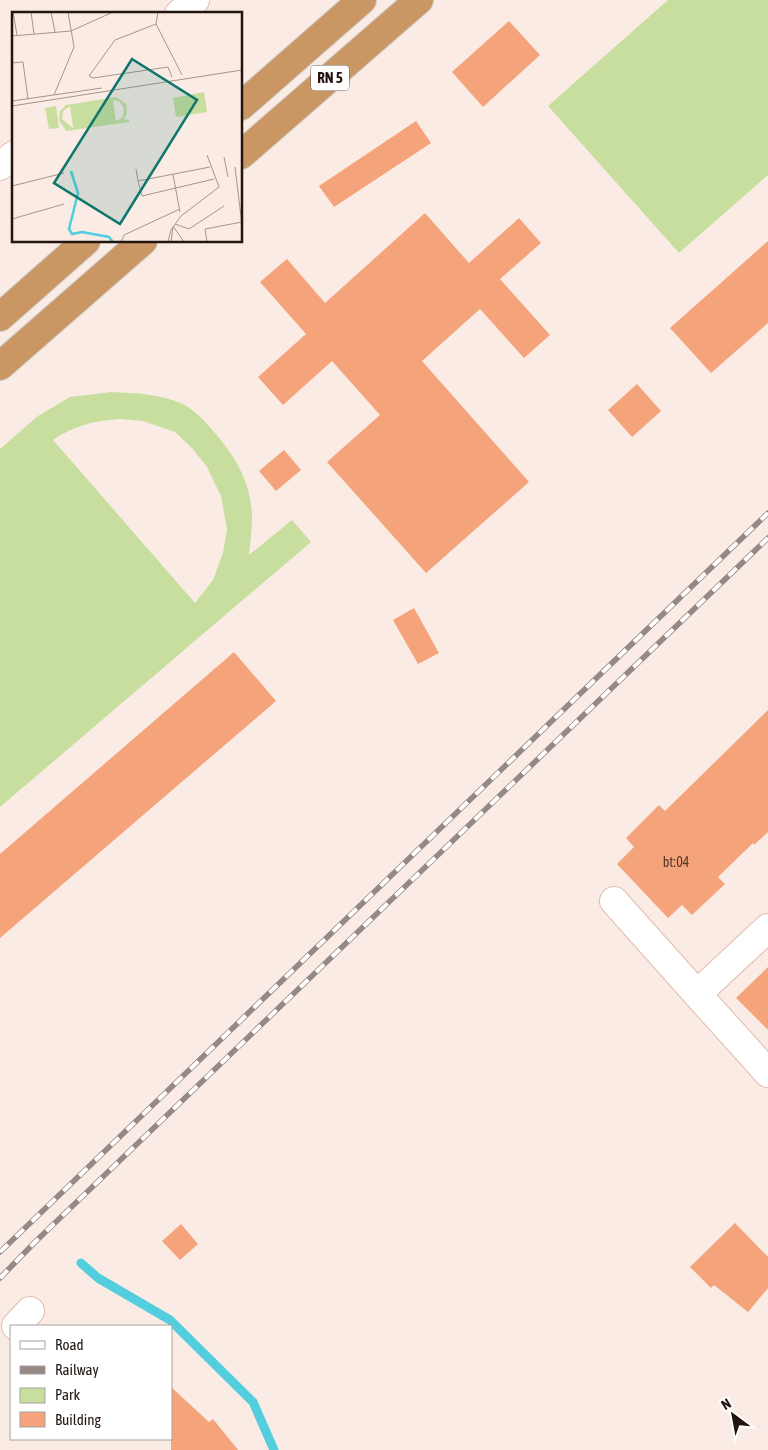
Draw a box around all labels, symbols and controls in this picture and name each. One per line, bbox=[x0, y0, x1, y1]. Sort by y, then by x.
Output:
inset map bbox=[12, 12, 242, 242]
road number: RN 5 bbox=[311, 66, 349, 90]
house number: bt:04 bbox=[663, 854, 690, 870]
legend bbox=[10, 1325, 172, 1440]
text: Road bbox=[55, 1336, 84, 1353]
text: Railway bbox=[55, 1361, 99, 1378]
text: Park bbox=[55, 1386, 80, 1403]
north arrow bbox=[708, 1390, 758, 1440]
text: N bbox=[718, 1395, 734, 1413]
text: Building bbox=[55, 1411, 101, 1428]

